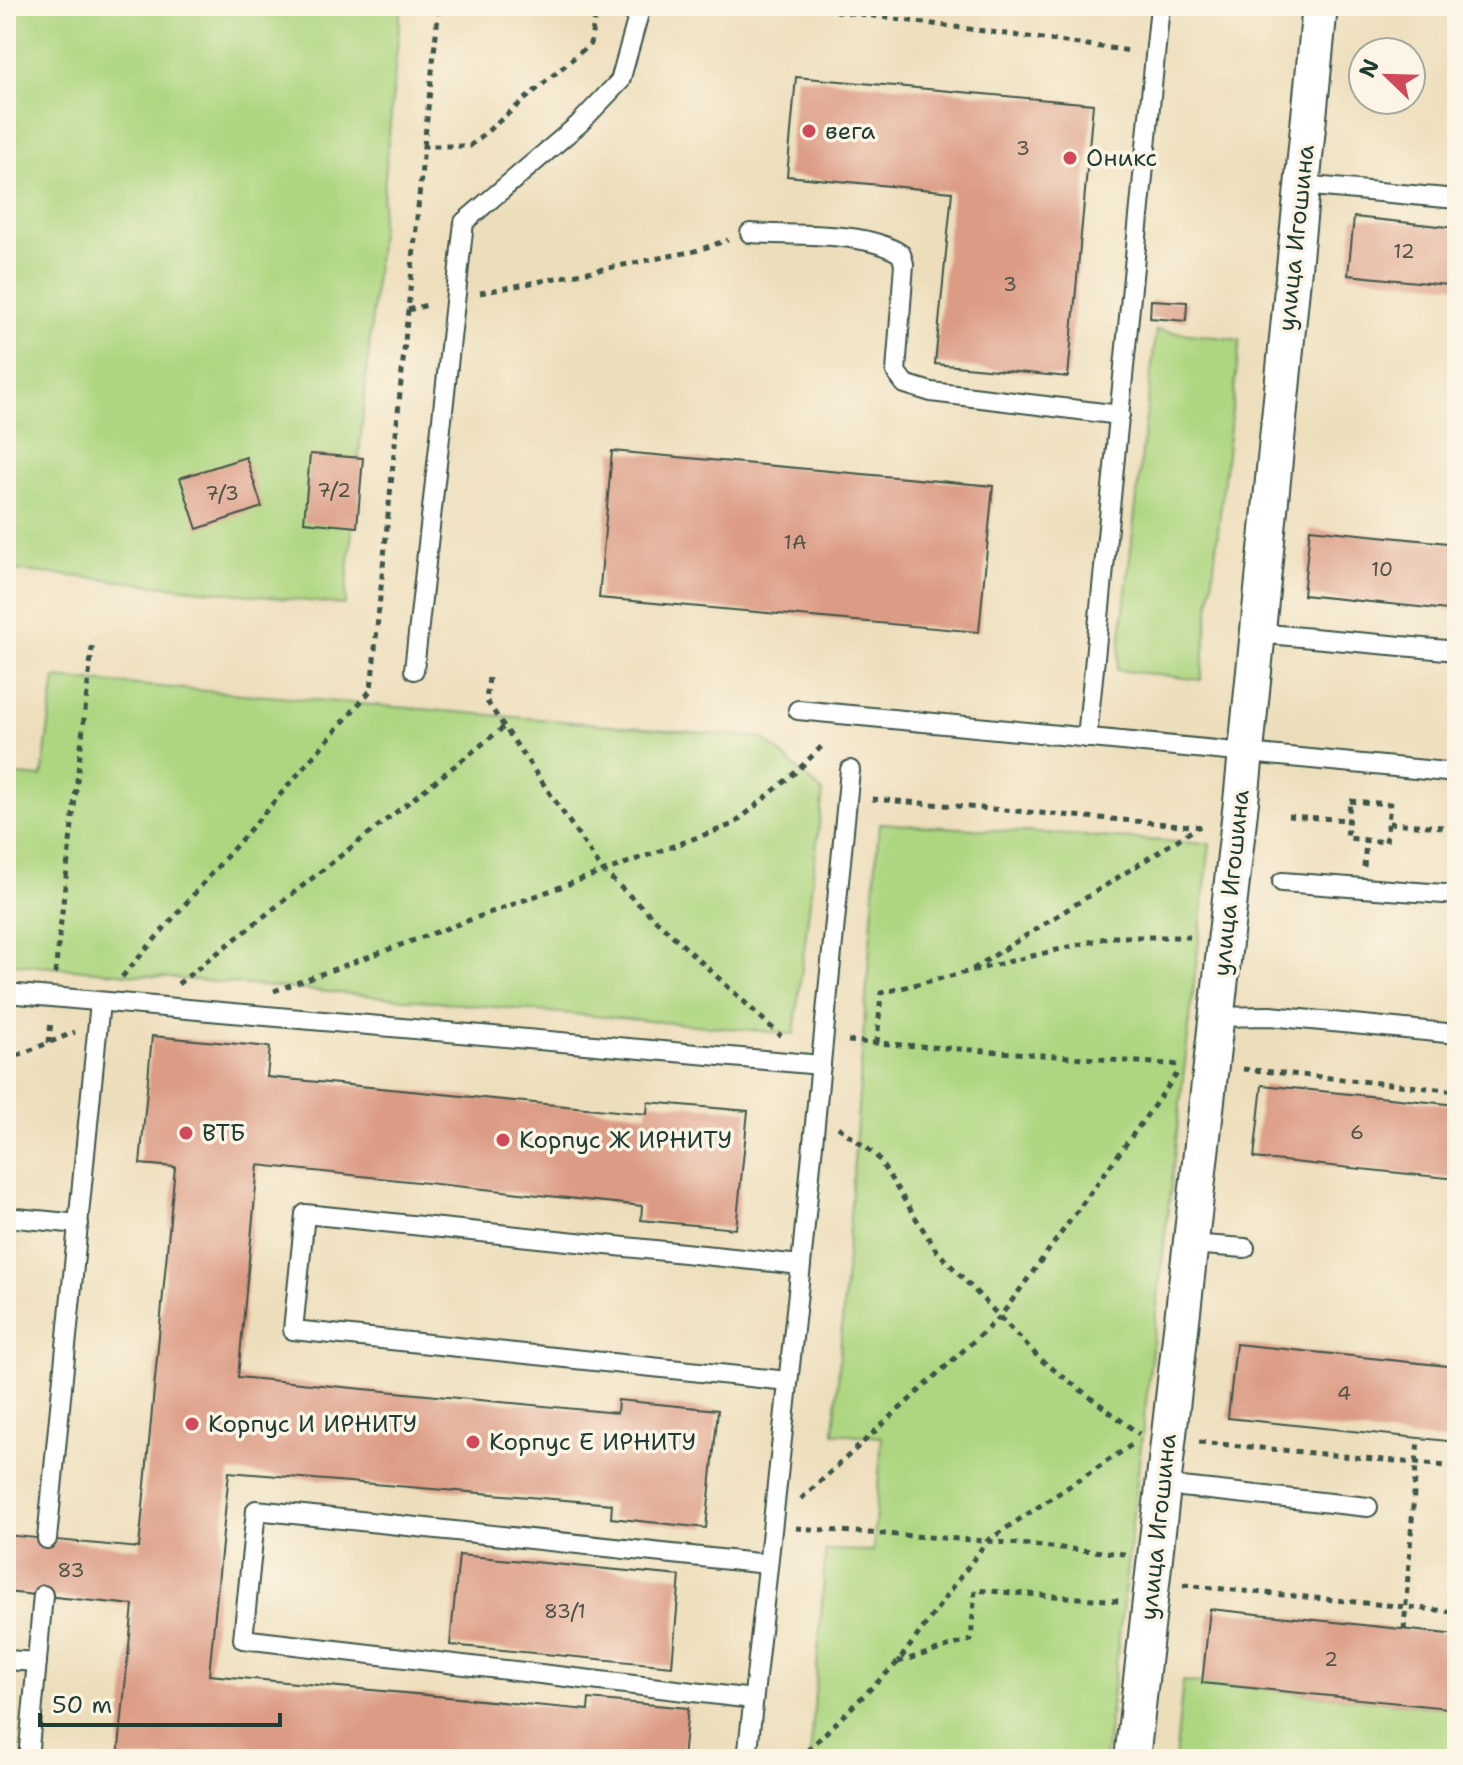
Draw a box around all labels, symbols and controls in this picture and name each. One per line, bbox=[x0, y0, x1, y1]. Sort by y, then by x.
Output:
north arrow bbox=[1347, 36, 1427, 116]
text: N bbox=[1352, 55, 1386, 82]
place label: вега bbox=[825, 115, 875, 147]
marker: вега bbox=[800, 122, 818, 140]
house number: 3 bbox=[1016, 135, 1030, 161]
place label: Оникс bbox=[1086, 142, 1157, 174]
street label: улица Игошина bbox=[1270, 143, 1322, 333]
marker: Оникс bbox=[1061, 149, 1079, 167]
house number: 12 bbox=[1393, 238, 1415, 264]
house number: 3 bbox=[1003, 271, 1017, 297]
house number: 7/2 bbox=[317, 477, 351, 503]
house number: 7/3 bbox=[205, 480, 239, 506]
house number: 1А bbox=[784, 529, 806, 555]
house number: 10 bbox=[1371, 556, 1393, 582]
street label: улица Игошина bbox=[1205, 788, 1257, 978]
place label: ВТБ bbox=[202, 1117, 246, 1149]
house number: 6 bbox=[1350, 1119, 1364, 1145]
marker: ВТБ bbox=[177, 1124, 195, 1142]
place label: Корпус Ж ИРНИТУ bbox=[519, 1124, 732, 1156]
marker: Корпус Ж ИРНИТУ bbox=[494, 1131, 512, 1149]
house number: 4 bbox=[1337, 1380, 1351, 1406]
place label: Корпус И ИРНИТУ bbox=[208, 1408, 417, 1440]
marker: Корпус И ИРНИТУ bbox=[183, 1415, 201, 1433]
place label: Корпус Е ИРНИТУ bbox=[489, 1426, 696, 1458]
street label: улица Игошина bbox=[1132, 1432, 1184, 1622]
marker: Корпус Е ИРНИТУ bbox=[464, 1433, 482, 1451]
house number: 83 bbox=[58, 1557, 84, 1583]
house number: 83/1 bbox=[544, 1598, 586, 1624]
house number: 2 bbox=[1324, 1646, 1338, 1672]
scale bar bbox=[40, 1677, 280, 1727]
text: 50 m bbox=[52, 1689, 112, 1721]

